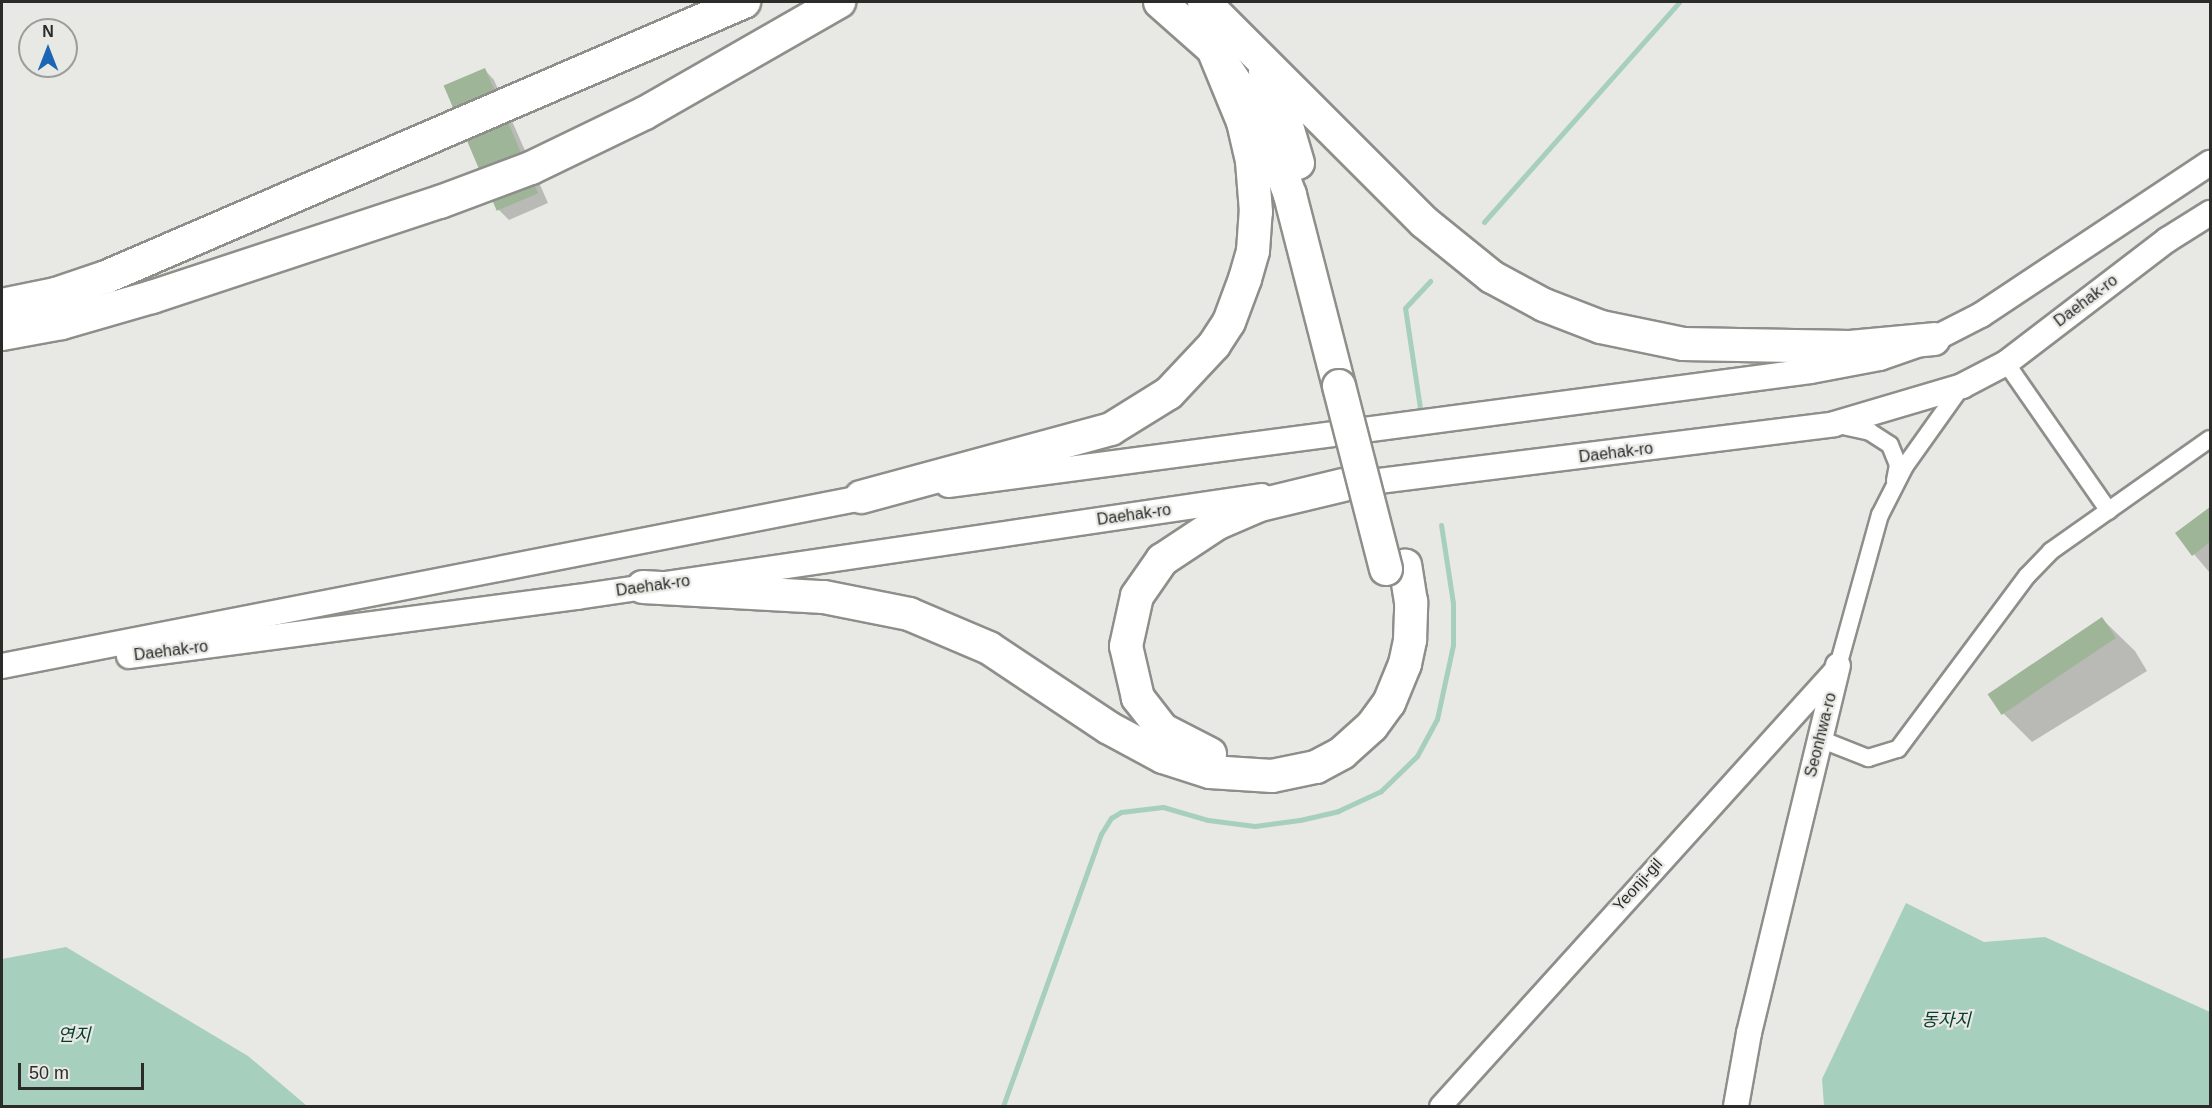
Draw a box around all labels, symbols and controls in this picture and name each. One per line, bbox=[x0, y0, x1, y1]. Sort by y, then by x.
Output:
north arrow bbox=[18, 18, 78, 78]
text: N bbox=[42, 23, 54, 40]
street label: Daehak-ro bbox=[2050, 271, 2122, 331]
street label: Daehak-ro bbox=[1578, 439, 1654, 467]
street label: Daehak-ro bbox=[1096, 500, 1172, 530]
street label: Daehak-ro bbox=[615, 571, 691, 601]
street label: Daehak-ro bbox=[133, 637, 209, 665]
street label: Seonhwa-ro bbox=[1801, 691, 1841, 779]
street label: Yeonji-gil bbox=[1609, 855, 1667, 915]
water label: 동자지 bbox=[1921, 1009, 1971, 1031]
water label: 연지 bbox=[57, 1024, 91, 1046]
scale bar bbox=[21, 1051, 147, 1089]
text: 50 m bbox=[29, 1063, 69, 1083]

